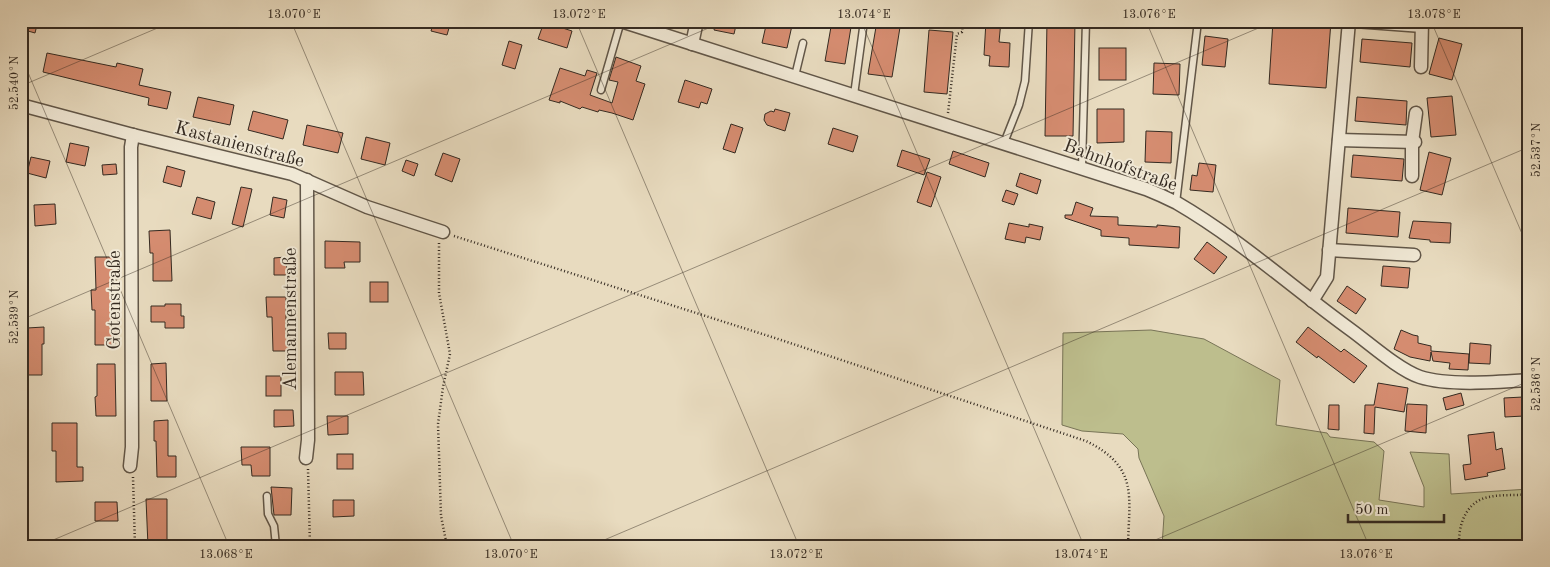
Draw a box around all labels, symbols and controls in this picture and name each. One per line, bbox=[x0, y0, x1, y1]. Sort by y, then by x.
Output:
text: 13.070°E bbox=[267, 9, 321, 21]
text: 13.072°E bbox=[552, 9, 606, 21]
text: 13.074°E bbox=[837, 9, 891, 21]
text: 13.076°E bbox=[1122, 9, 1176, 21]
text: 13.078°E bbox=[1407, 9, 1461, 21]
text: 52.540°N bbox=[8, 56, 21, 110]
street label: Kastanienstraße bbox=[173, 119, 306, 172]
text: 52.537°N bbox=[1530, 123, 1543, 177]
street label: Bahnhofstraße bbox=[1061, 137, 1180, 196]
street label: Alemannenstraße bbox=[282, 247, 301, 391]
street label: Gotenstraße bbox=[106, 250, 125, 350]
text: 52.539°N bbox=[8, 290, 21, 344]
text: 52.536°N bbox=[1530, 357, 1543, 411]
scale bar bbox=[1348, 492, 1444, 524]
text: 50 m bbox=[1355, 503, 1389, 518]
text: 13.068°E bbox=[199, 549, 253, 561]
text: 13.070°E bbox=[484, 549, 538, 561]
text: 13.072°E bbox=[769, 549, 823, 561]
text: 13.074°E bbox=[1054, 549, 1108, 561]
text: 13.076°E bbox=[1339, 549, 1393, 561]

